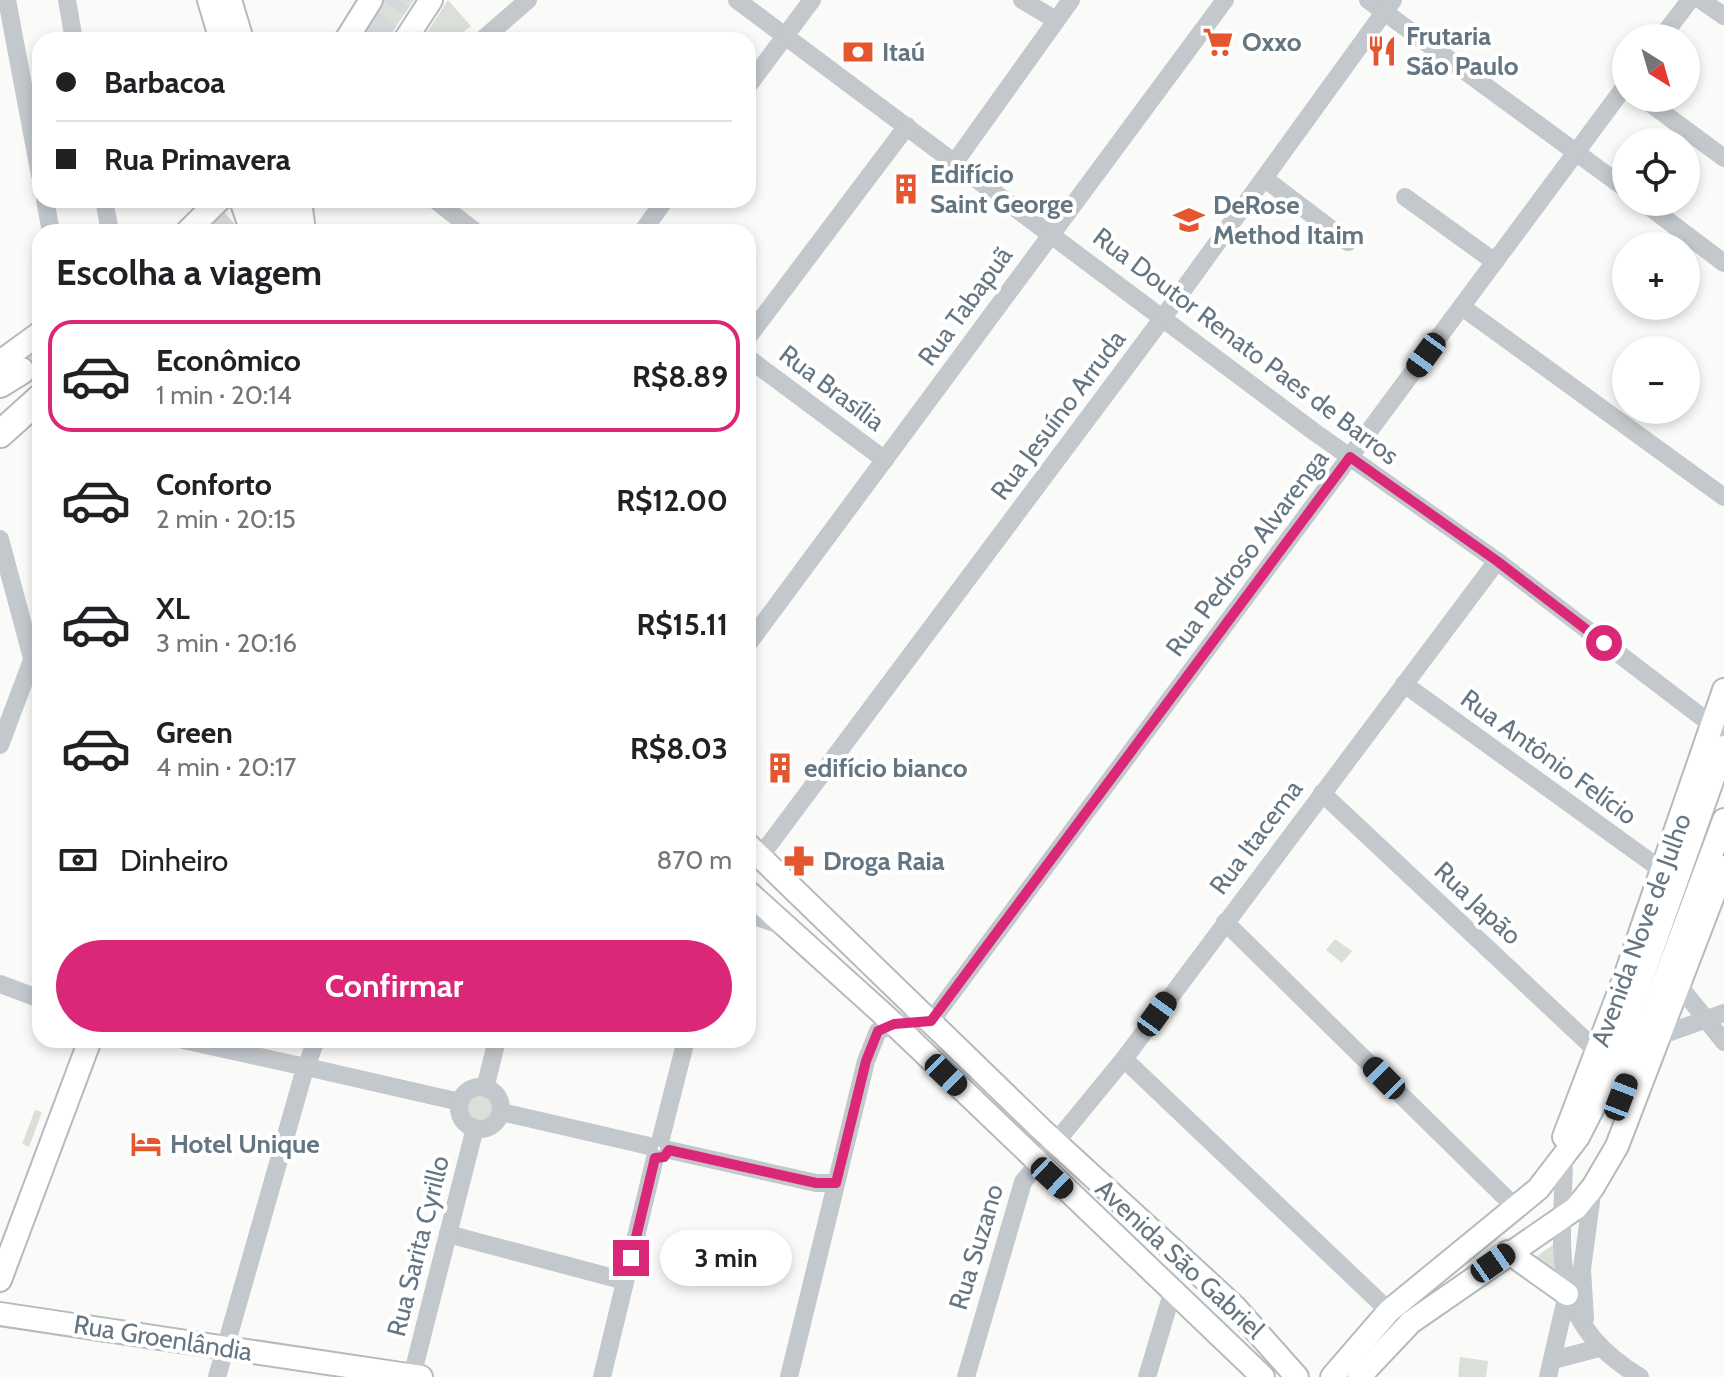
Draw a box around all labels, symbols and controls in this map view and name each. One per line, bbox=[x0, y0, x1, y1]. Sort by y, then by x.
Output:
place label: Frutaria São Paulo bbox=[1406, 20, 1519, 82]
north arrow bbox=[1612, 24, 1700, 112]
map controls bbox=[1612, 24, 1700, 424]
supermarket icon: Oxxo bbox=[1201, 25, 1235, 59]
place label: Oxxo bbox=[1242, 26, 1302, 58]
restaurant icon: Frutaria São Paulo bbox=[1365, 34, 1399, 68]
bank icon: Itaú bbox=[841, 35, 875, 69]
place label: Itaú bbox=[882, 36, 925, 68]
text: Barbacoa bbox=[104, 64, 225, 101]
button: locate bbox=[1612, 128, 1700, 216]
text: Rua Primavera bbox=[104, 141, 291, 178]
place label: Edifício Saint George bbox=[930, 158, 1073, 220]
building icon: Edifício Saint George bbox=[889, 172, 923, 206]
place label: DeRose Method Itaim bbox=[1213, 189, 1364, 251]
school or university icon: DeRose Method Itaim bbox=[1172, 203, 1206, 237]
street label: Rua Doutor Renato Paes de Barros bbox=[1087, 220, 1405, 472]
button: + bbox=[1612, 232, 1700, 320]
street label: Rua Tabapuã bbox=[911, 240, 1019, 372]
text: Escolha a viagem bbox=[56, 250, 322, 294]
street label: Rua Jesuíno Arruda bbox=[984, 323, 1133, 506]
car bbox=[1402, 329, 1450, 381]
button: − bbox=[1612, 336, 1700, 424]
street label: Rua Brasília bbox=[773, 338, 891, 438]
icon: car bbox=[60, 340, 132, 412]
text: Econômico bbox=[156, 342, 301, 379]
text: R$8.89 bbox=[632, 358, 728, 395]
text: 1 min · 20:14 bbox=[156, 379, 292, 411]
street label: Rua Pedroso Alvarenga bbox=[1159, 443, 1336, 663]
icon: car bbox=[60, 464, 132, 536]
text: Conforto bbox=[156, 466, 272, 503]
text: R$12.00 bbox=[616, 482, 728, 519]
text: 2 min · 20:15 bbox=[156, 503, 296, 535]
icon: car bbox=[60, 588, 132, 660]
text: XL bbox=[156, 590, 190, 627]
text: R$15.11 bbox=[636, 606, 728, 643]
route start bbox=[1586, 625, 1622, 661]
text: 3 min · 20:16 bbox=[156, 627, 297, 659]
street label: Rua Antônio Felício bbox=[1455, 682, 1643, 832]
icon: car bbox=[60, 712, 132, 784]
text: Green bbox=[156, 714, 233, 751]
text: R$8.03 bbox=[630, 730, 728, 767]
text: 4 min · 20:17 bbox=[156, 751, 296, 783]
building icon: edifício bianco bbox=[763, 751, 797, 785]
place label: edifício bianco bbox=[804, 752, 968, 784]
street label: Rua Itacema bbox=[1203, 773, 1310, 901]
street label: Avenida Nove de Julho bbox=[1584, 809, 1698, 1051]
icon: cash bbox=[56, 838, 100, 882]
text: Dinheiro bbox=[120, 842, 228, 879]
text: 870 m bbox=[657, 844, 732, 876]
pharmacy icon: Droga Raia bbox=[782, 844, 816, 878]
place label: Droga Raia bbox=[823, 845, 945, 877]
street label: Rua Japão bbox=[1428, 855, 1528, 951]
button: Confirmar bbox=[56, 940, 732, 1032]
car bbox=[1133, 988, 1181, 1040]
car bbox=[920, 1050, 972, 1100]
car bbox=[1359, 1053, 1409, 1103]
car bbox=[1601, 1070, 1641, 1124]
hotel icon: Hotel Unique bbox=[129, 1127, 163, 1161]
place label: Hotel Unique bbox=[170, 1128, 320, 1160]
street label: Rua Sarita Cyrillo bbox=[380, 1152, 456, 1340]
car bbox=[1026, 1153, 1078, 1203]
street label: Avenida São Gabriel bbox=[1089, 1173, 1271, 1345]
street label: Rua Suzano bbox=[942, 1180, 1010, 1314]
callout: 3 min bbox=[659, 1230, 791, 1286]
car bbox=[1466, 1239, 1520, 1287]
route end bbox=[613, 1240, 649, 1276]
text: 3 min bbox=[694, 1242, 758, 1274]
street label: Rua Groenlândia bbox=[71, 1308, 255, 1368]

